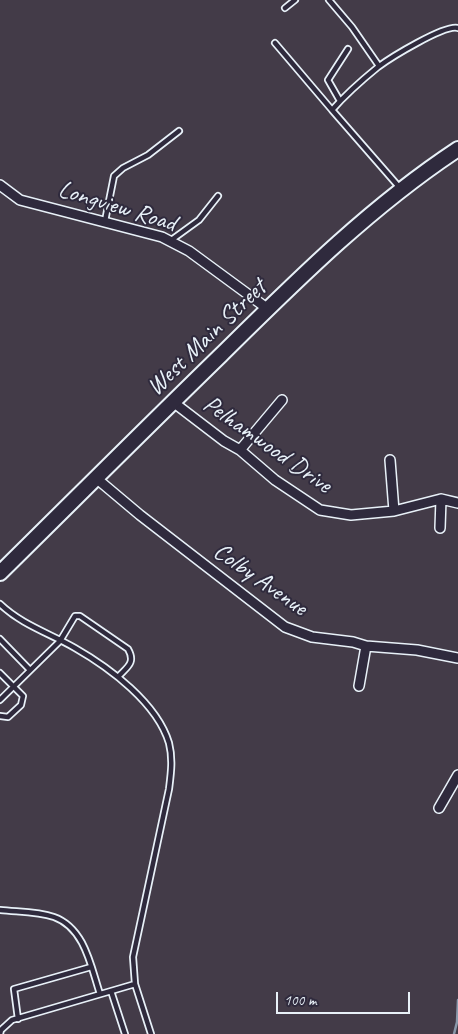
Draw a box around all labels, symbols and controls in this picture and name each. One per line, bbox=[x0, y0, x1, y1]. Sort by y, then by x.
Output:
street label: Longview Road bbox=[55, 175, 179, 239]
street label: West Main Street bbox=[141, 274, 273, 402]
street label: Pelhamwood Drive bbox=[197, 390, 337, 500]
street label: Colby Avenue bbox=[207, 537, 313, 623]
scale bar bbox=[278, 982, 412, 1014]
text: 100 m bbox=[284, 991, 316, 1010]

